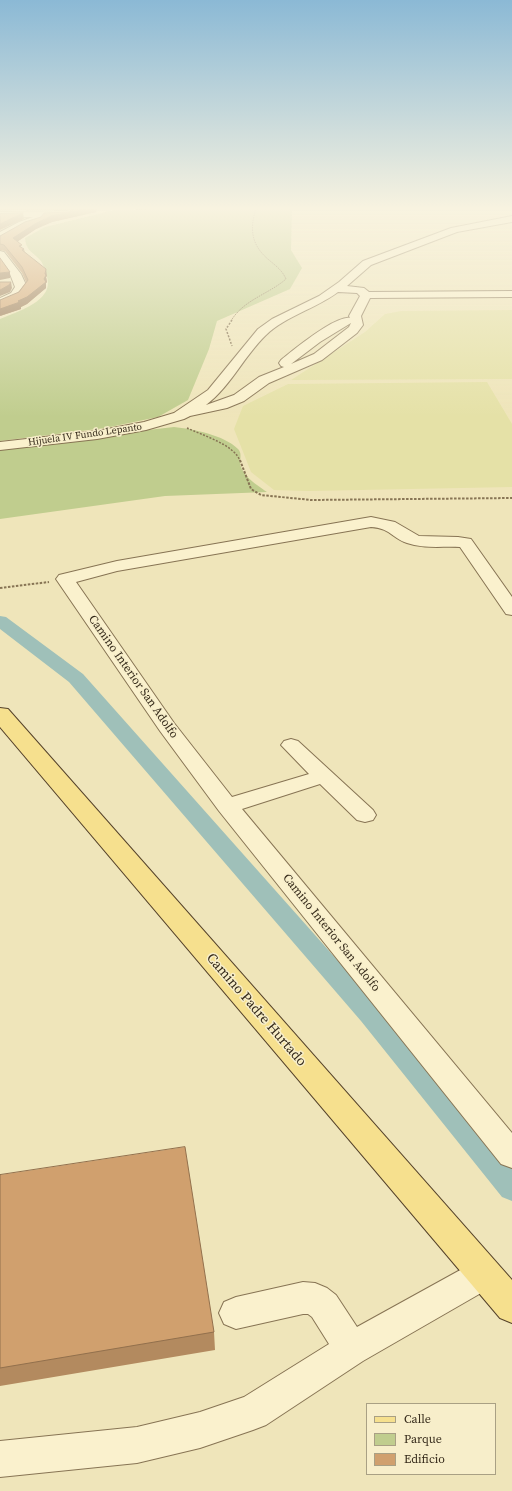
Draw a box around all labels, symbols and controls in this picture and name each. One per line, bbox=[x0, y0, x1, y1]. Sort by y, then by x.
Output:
street label: Hijuela IV Fundo Lepanto bbox=[27, 421, 143, 449]
street label: Camino Interior San Adolfo bbox=[85, 613, 181, 741]
street label: Camino Interior San Adolfo bbox=[279, 871, 383, 995]
street label: Camino Padre Hurtado bbox=[202, 950, 310, 1070]
legend bbox=[366, 1403, 496, 1475]
text: Calle bbox=[404, 1411, 431, 1427]
text: Parque bbox=[404, 1431, 442, 1447]
text: Edificio bbox=[404, 1451, 445, 1467]

